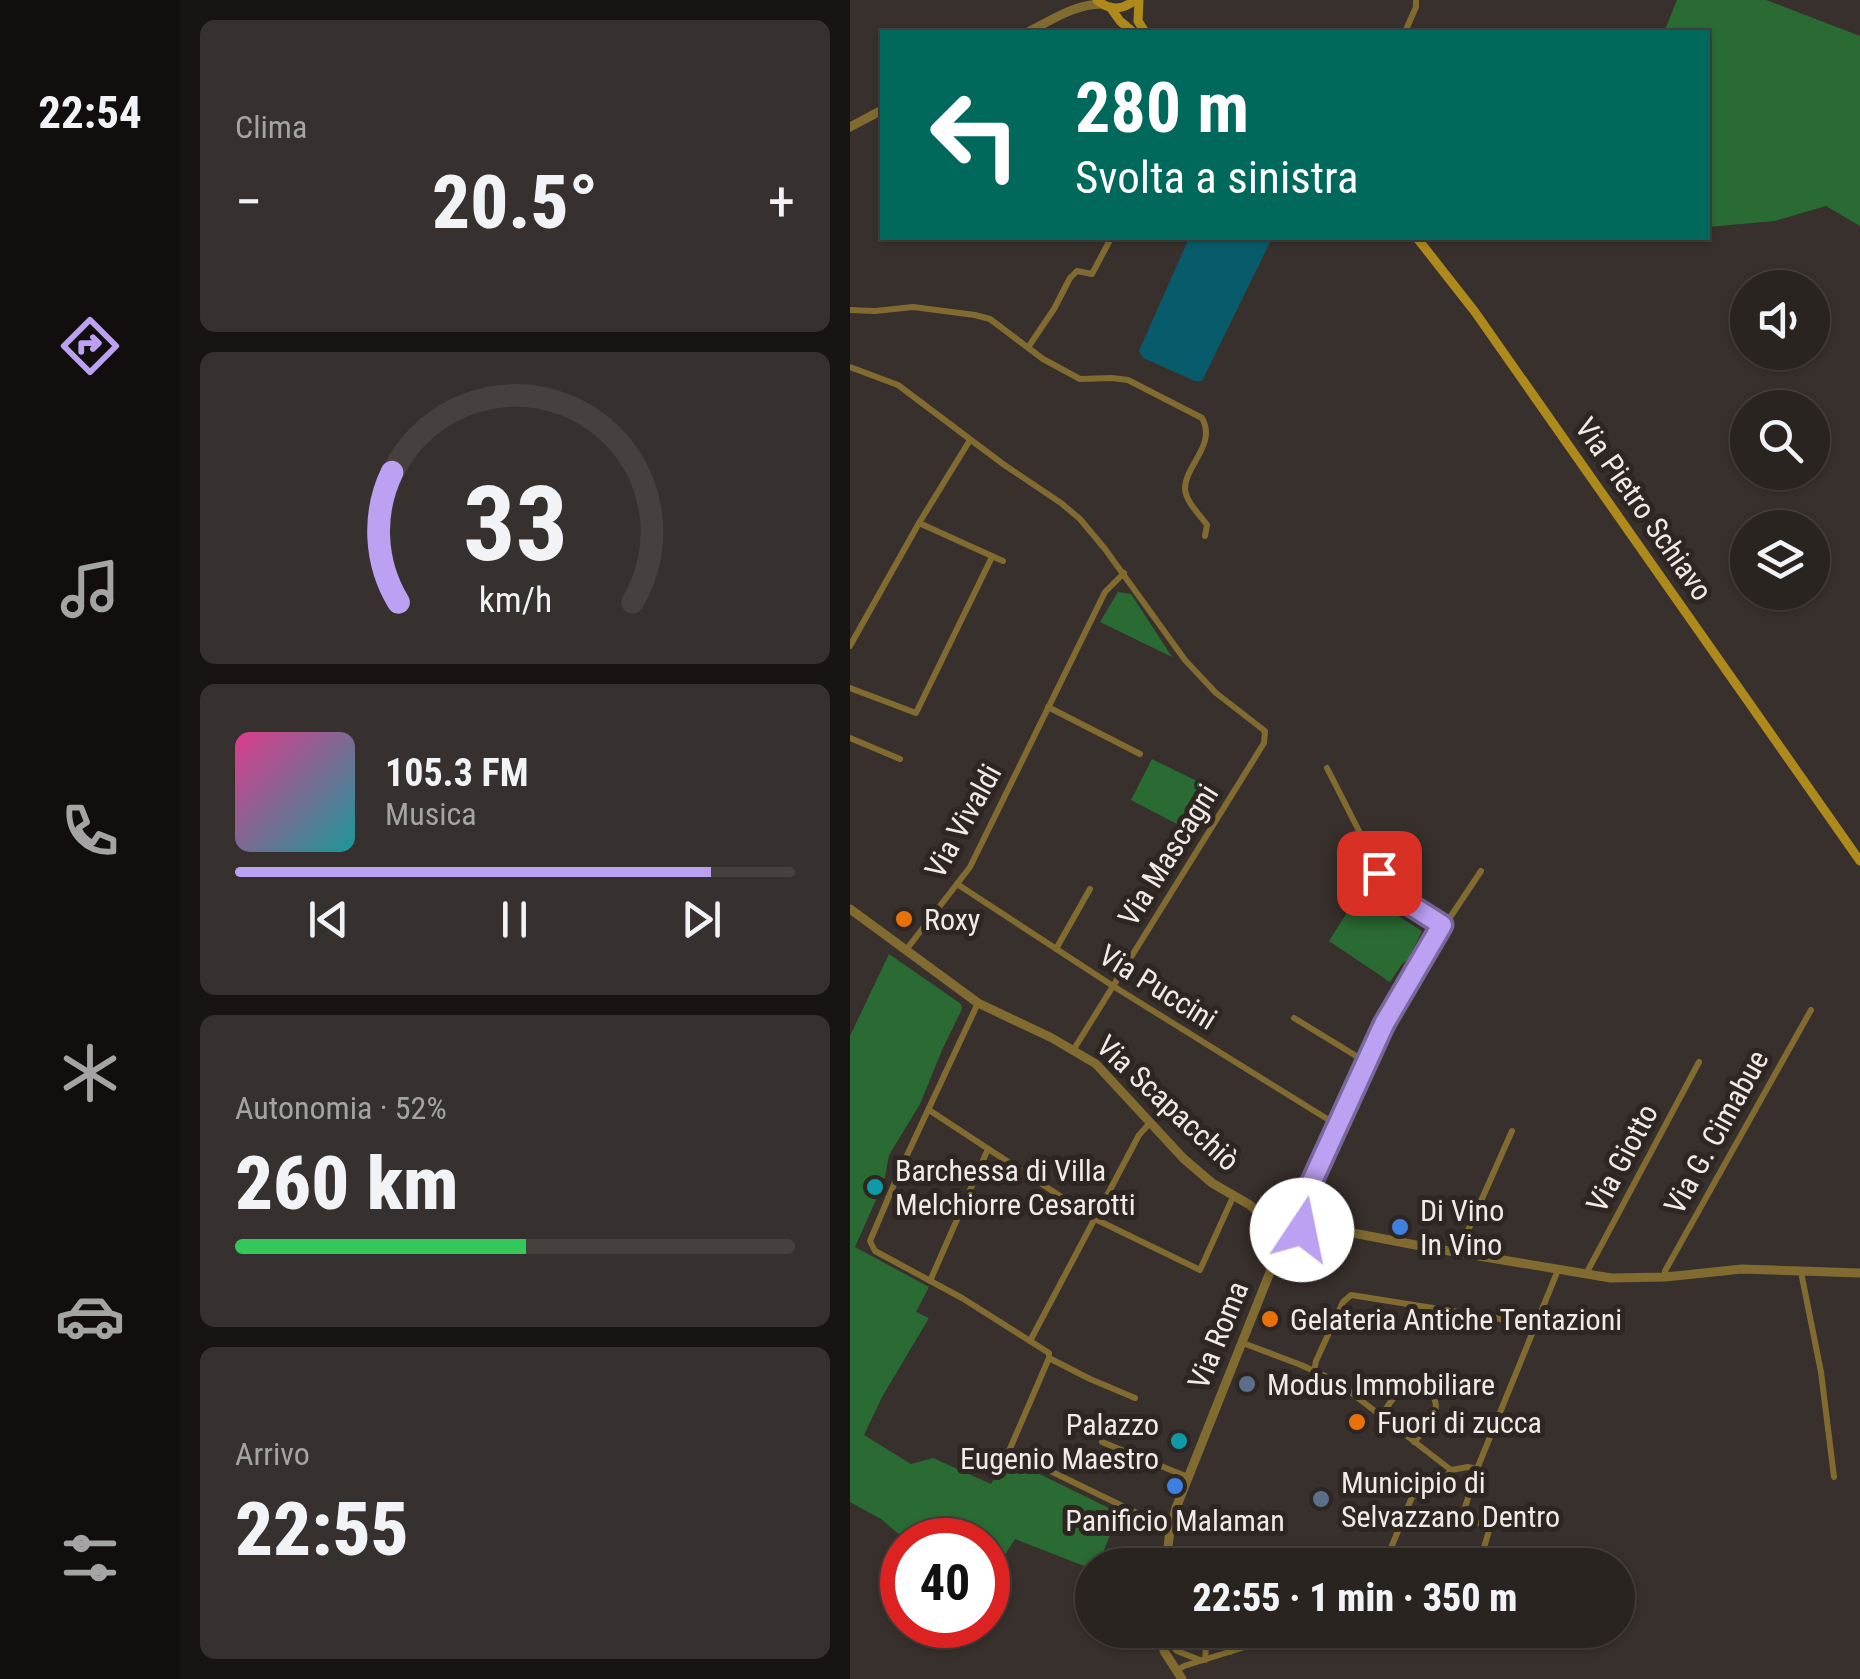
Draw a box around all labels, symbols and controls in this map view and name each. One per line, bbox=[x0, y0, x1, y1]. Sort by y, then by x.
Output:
text: 280 m bbox=[1075, 67, 1249, 149]
icon: left bbox=[910, 70, 1040, 200]
text: 22:54 bbox=[38, 86, 142, 139]
text: Clima bbox=[235, 108, 307, 146]
text: Svolta a sinistra bbox=[1075, 151, 1358, 204]
text: 20.5° bbox=[432, 158, 598, 246]
text: − bbox=[235, 170, 263, 234]
text: + bbox=[768, 170, 795, 234]
map controls bbox=[1730, 270, 1830, 610]
button: sound bbox=[1730, 270, 1830, 370]
icon: directions bbox=[55, 311, 125, 381]
button: search bbox=[1730, 390, 1830, 490]
street label: Via Pietro Schiavo bbox=[1568, 411, 1720, 607]
text: 33 bbox=[462, 464, 568, 585]
button: layers bbox=[1730, 510, 1830, 610]
icon: music bbox=[55, 554, 125, 624]
text: km/h bbox=[478, 579, 552, 621]
text: 105.3 FM bbox=[385, 751, 529, 795]
street label: Via Vivaldi bbox=[918, 758, 1008, 884]
street label: Via Mascagni bbox=[1111, 778, 1225, 932]
text: Musica bbox=[385, 795, 477, 833]
icon: phone bbox=[55, 796, 125, 866]
pin bbox=[1337, 831, 1422, 916]
icon: arrive bbox=[1352, 846, 1407, 901]
icon: previous bbox=[301, 892, 356, 947]
icon: pause bbox=[487, 892, 542, 947]
icon: next bbox=[674, 892, 729, 947]
place label: Roxy bbox=[924, 902, 980, 937]
marker: Roxy bbox=[893, 908, 915, 930]
street label: Via Puccini bbox=[1093, 937, 1223, 1037]
street label: Via Scapacchiò bbox=[1089, 1028, 1247, 1178]
icon: climate bbox=[55, 1038, 125, 1108]
street label: Via G. Cimabue bbox=[1657, 1044, 1775, 1220]
text: Autonomia · 52% bbox=[235, 1089, 447, 1127]
street label: Via Giotto bbox=[1579, 1098, 1665, 1218]
text: 260 km bbox=[235, 1139, 458, 1227]
place label: Barchessa di Villa Melchiorre Cesarotti bbox=[895, 1153, 1136, 1222]
marker: Barchessa di Villa Melchiorre Cesarotti bbox=[864, 1176, 886, 1198]
position arrow bbox=[1250, 1178, 1354, 1282]
place label: Di Vino In Vino bbox=[1420, 1193, 1504, 1262]
marker: Di Vino In Vino bbox=[1389, 1216, 1411, 1238]
street label: Via Roma bbox=[1181, 1276, 1255, 1394]
icon: car bbox=[55, 1281, 125, 1351]
place label: Gelateria Antiche Tentazioni bbox=[1290, 1302, 1622, 1337]
marker: Gelateria Antiche Tentazioni bbox=[1259, 1308, 1281, 1330]
place label: Modus Immobiliare bbox=[1267, 1367, 1495, 1402]
marker: Modus Immobiliare bbox=[1236, 1373, 1258, 1395]
place label: Fuori di zucca bbox=[1377, 1405, 1542, 1440]
place label: Palazzo Eugenio Maestro bbox=[960, 1407, 1159, 1476]
marker: Fuori di zucca bbox=[1346, 1411, 1368, 1433]
marker: Palazzo Eugenio Maestro bbox=[1168, 1430, 1190, 1452]
text: Arrivo bbox=[235, 1435, 310, 1473]
place label: Municipio di Selvazzano Dentro bbox=[1341, 1465, 1560, 1534]
marker: Panificio Malaman bbox=[1164, 1475, 1186, 1497]
text: 22:55 bbox=[235, 1485, 409, 1573]
marker: Municipio di Selvazzano Dentro bbox=[1310, 1488, 1332, 1510]
place label: Panificio Malaman bbox=[1065, 1503, 1285, 1538]
speed limit sign: 40 bbox=[880, 1518, 1010, 1648]
icon: filters bbox=[55, 1523, 125, 1593]
text: 22:55 · 1 min · 350 m bbox=[1193, 1576, 1517, 1620]

